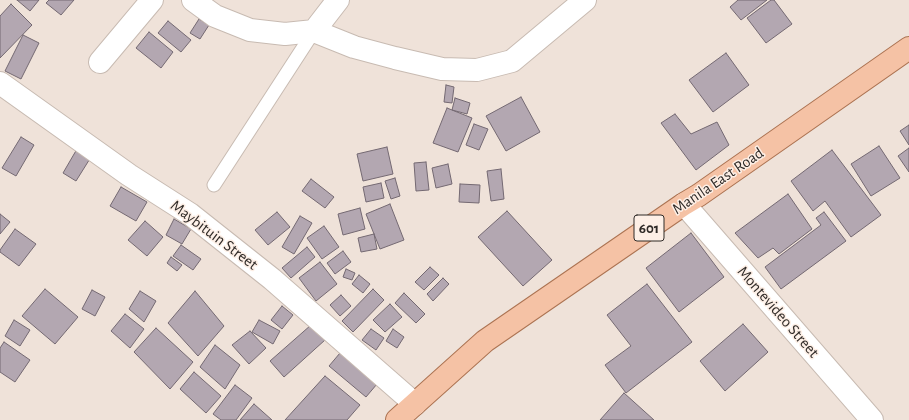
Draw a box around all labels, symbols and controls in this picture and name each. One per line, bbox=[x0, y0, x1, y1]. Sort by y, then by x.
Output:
street label: Manila East Road bbox=[669, 143, 767, 219]
street label: Maybituin Street bbox=[167, 196, 261, 274]
road number: 601 bbox=[634, 215, 664, 241]
street label: Montevideo Street bbox=[733, 262, 823, 362]

